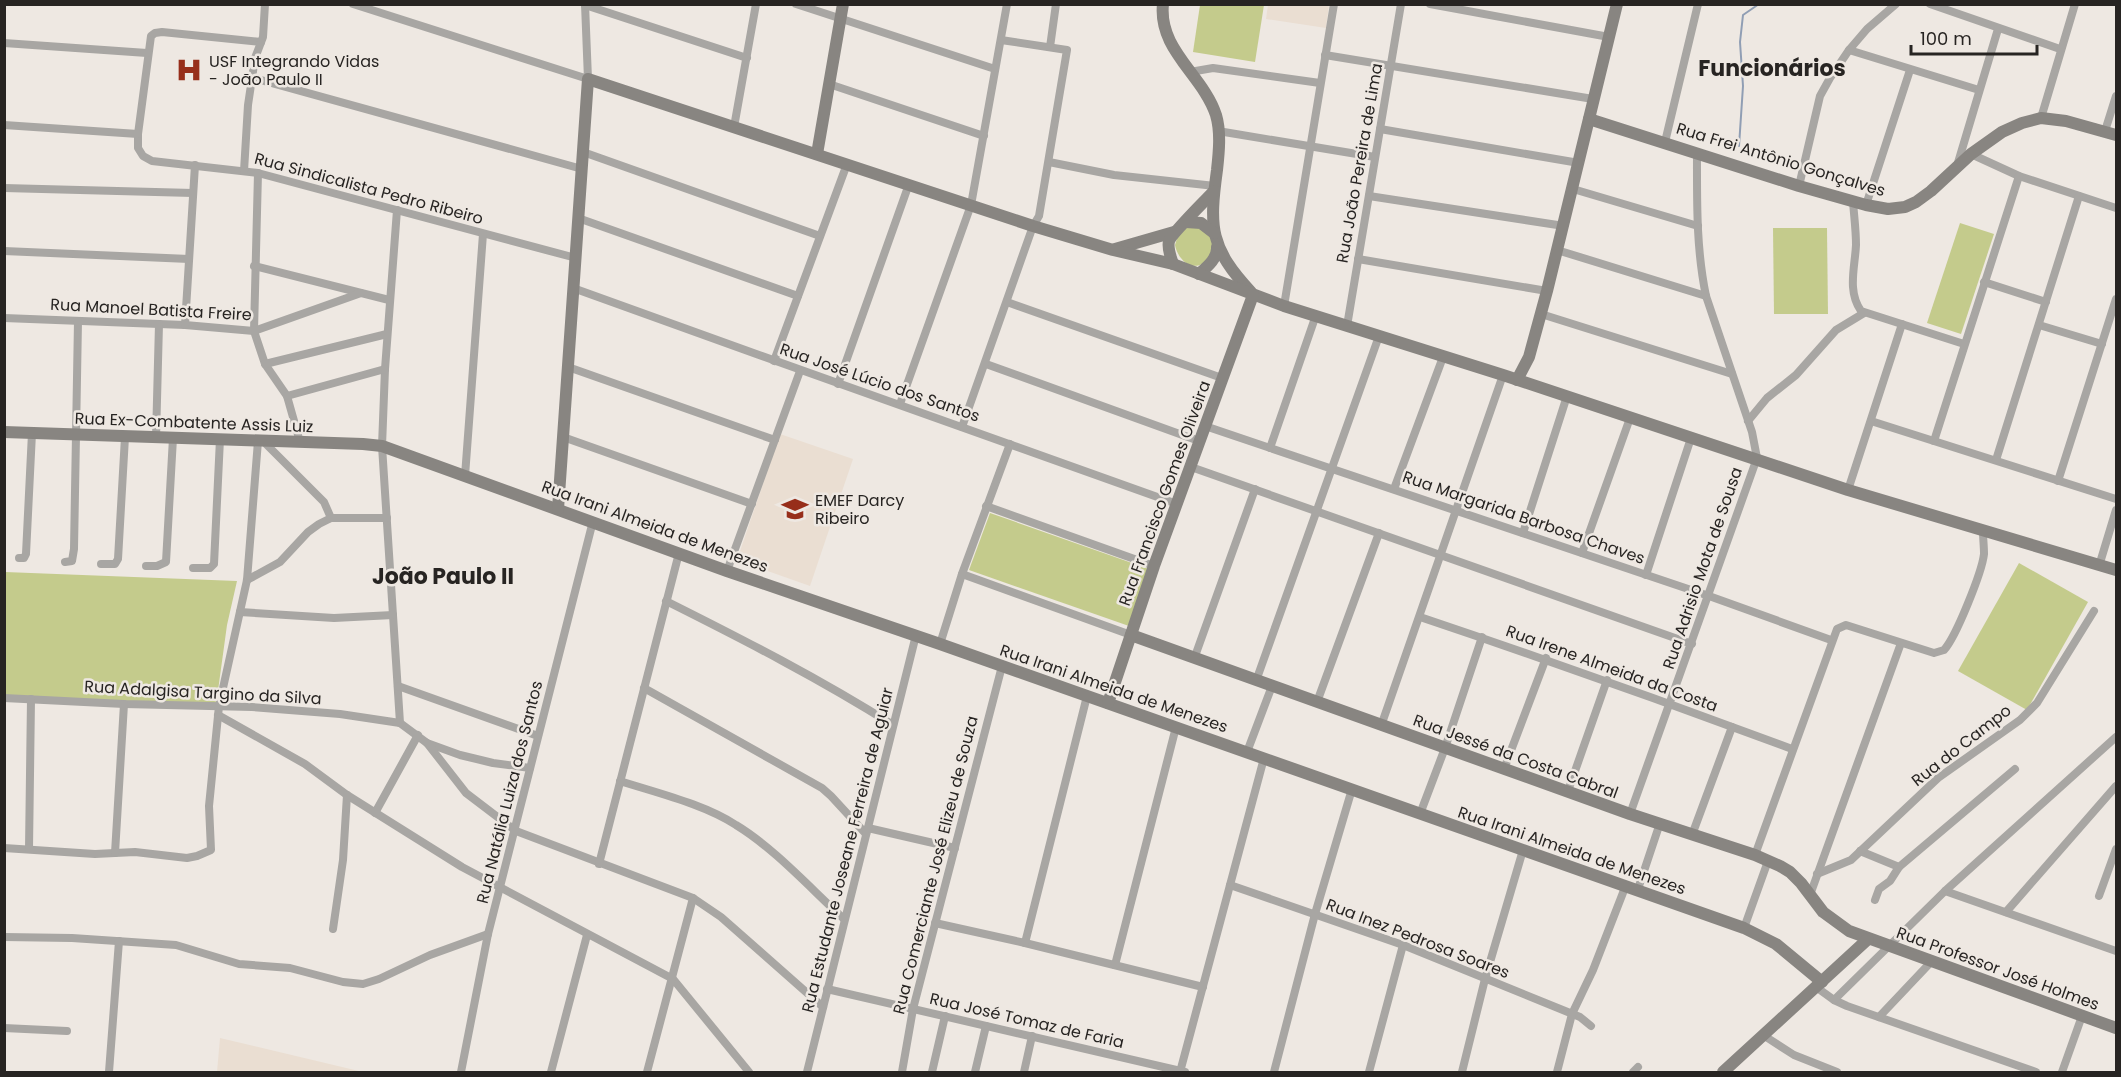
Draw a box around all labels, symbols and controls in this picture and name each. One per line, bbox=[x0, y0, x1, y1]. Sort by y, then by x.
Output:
scale bar bbox=[1911, 18, 2037, 56]
text: 100 m bbox=[1920, 26, 1972, 51]
place label: USF Integrando Vidas - João Paulo II bbox=[209, 50, 379, 91]
district label: Funcionários bbox=[1698, 53, 1846, 84]
hospital icon: USF Integrando Vidas - João Paulo II bbox=[174, 55, 204, 85]
street label: Rua João Pereira de Lima bbox=[1331, 61, 1388, 265]
street label: Rua Frei Antônio Gonçalves bbox=[1673, 117, 1888, 202]
street label: Rua Sindicalista Pedro Ribeiro bbox=[252, 147, 486, 230]
street label: Rua Manoel Batista Freire bbox=[50, 293, 252, 326]
street label: Rua José Lúcio dos Santos bbox=[777, 337, 983, 428]
street label: Rua Francisco Gomes Oliveira bbox=[1113, 377, 1216, 609]
street label: Rua Ex-Combatente Assis Luiz bbox=[74, 407, 314, 438]
street label: Rua Adrisio Mota de Sousa bbox=[1657, 464, 1748, 672]
street label: Rua Margarida Barbosa Chaves bbox=[1400, 465, 1648, 570]
street label: Rua Irani Almeida de Menezes bbox=[538, 475, 771, 578]
place label: EMEF Darcy Ribeiro bbox=[815, 489, 904, 530]
school or university icon: EMEF Darcy Ribeiro bbox=[780, 494, 810, 524]
district label: João Paulo II bbox=[372, 561, 514, 592]
street label: Rua Irene Almeida da Costa bbox=[1503, 619, 1721, 718]
street label: Rua Irani Almeida de Menezes bbox=[997, 639, 1231, 738]
street label: Rua Adalgisa Targino da Silva bbox=[84, 675, 322, 710]
street label: Rua Natália Luiza dos Santos bbox=[471, 678, 548, 906]
street label: Rua Estudante Joseane Ferreira de Aguiar bbox=[796, 685, 899, 1015]
street label: Rua do Campo bbox=[1907, 699, 2016, 792]
street label: Rua Jessé da Costa Cabral bbox=[1410, 709, 1622, 804]
street label: Rua Comerciante José Elizeu de Souza bbox=[887, 714, 984, 1017]
street label: Rua Irani Almeida de Menezes bbox=[1455, 801, 1689, 900]
street label: Rua Inez Pedrosa Soares bbox=[1323, 893, 1513, 984]
street label: Rua Professor José Holmes bbox=[1893, 921, 2102, 1016]
street label: Rua José Tomaz de Faria bbox=[928, 987, 1126, 1054]

